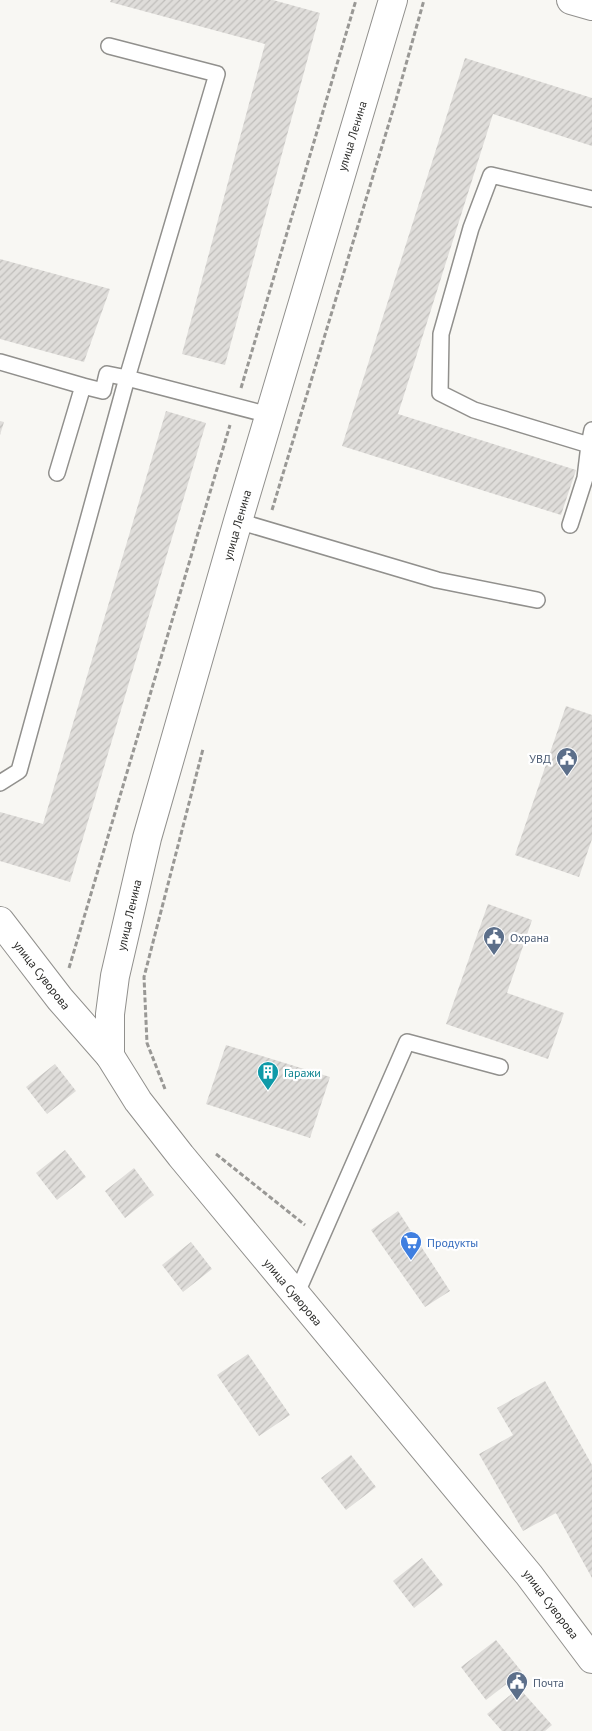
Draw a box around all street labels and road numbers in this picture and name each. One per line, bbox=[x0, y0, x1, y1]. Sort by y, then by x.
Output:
street label: улица Ленина bbox=[334, 99, 370, 173]
street label: улица Ленина bbox=[220, 488, 254, 562]
street label: улица Ленина bbox=[114, 878, 144, 952]
street label: улица Суворова bbox=[10, 938, 74, 1013]
street label: улица Суворова bbox=[260, 1255, 326, 1329]
street label: улица Суворова bbox=[520, 1566, 582, 1642]

